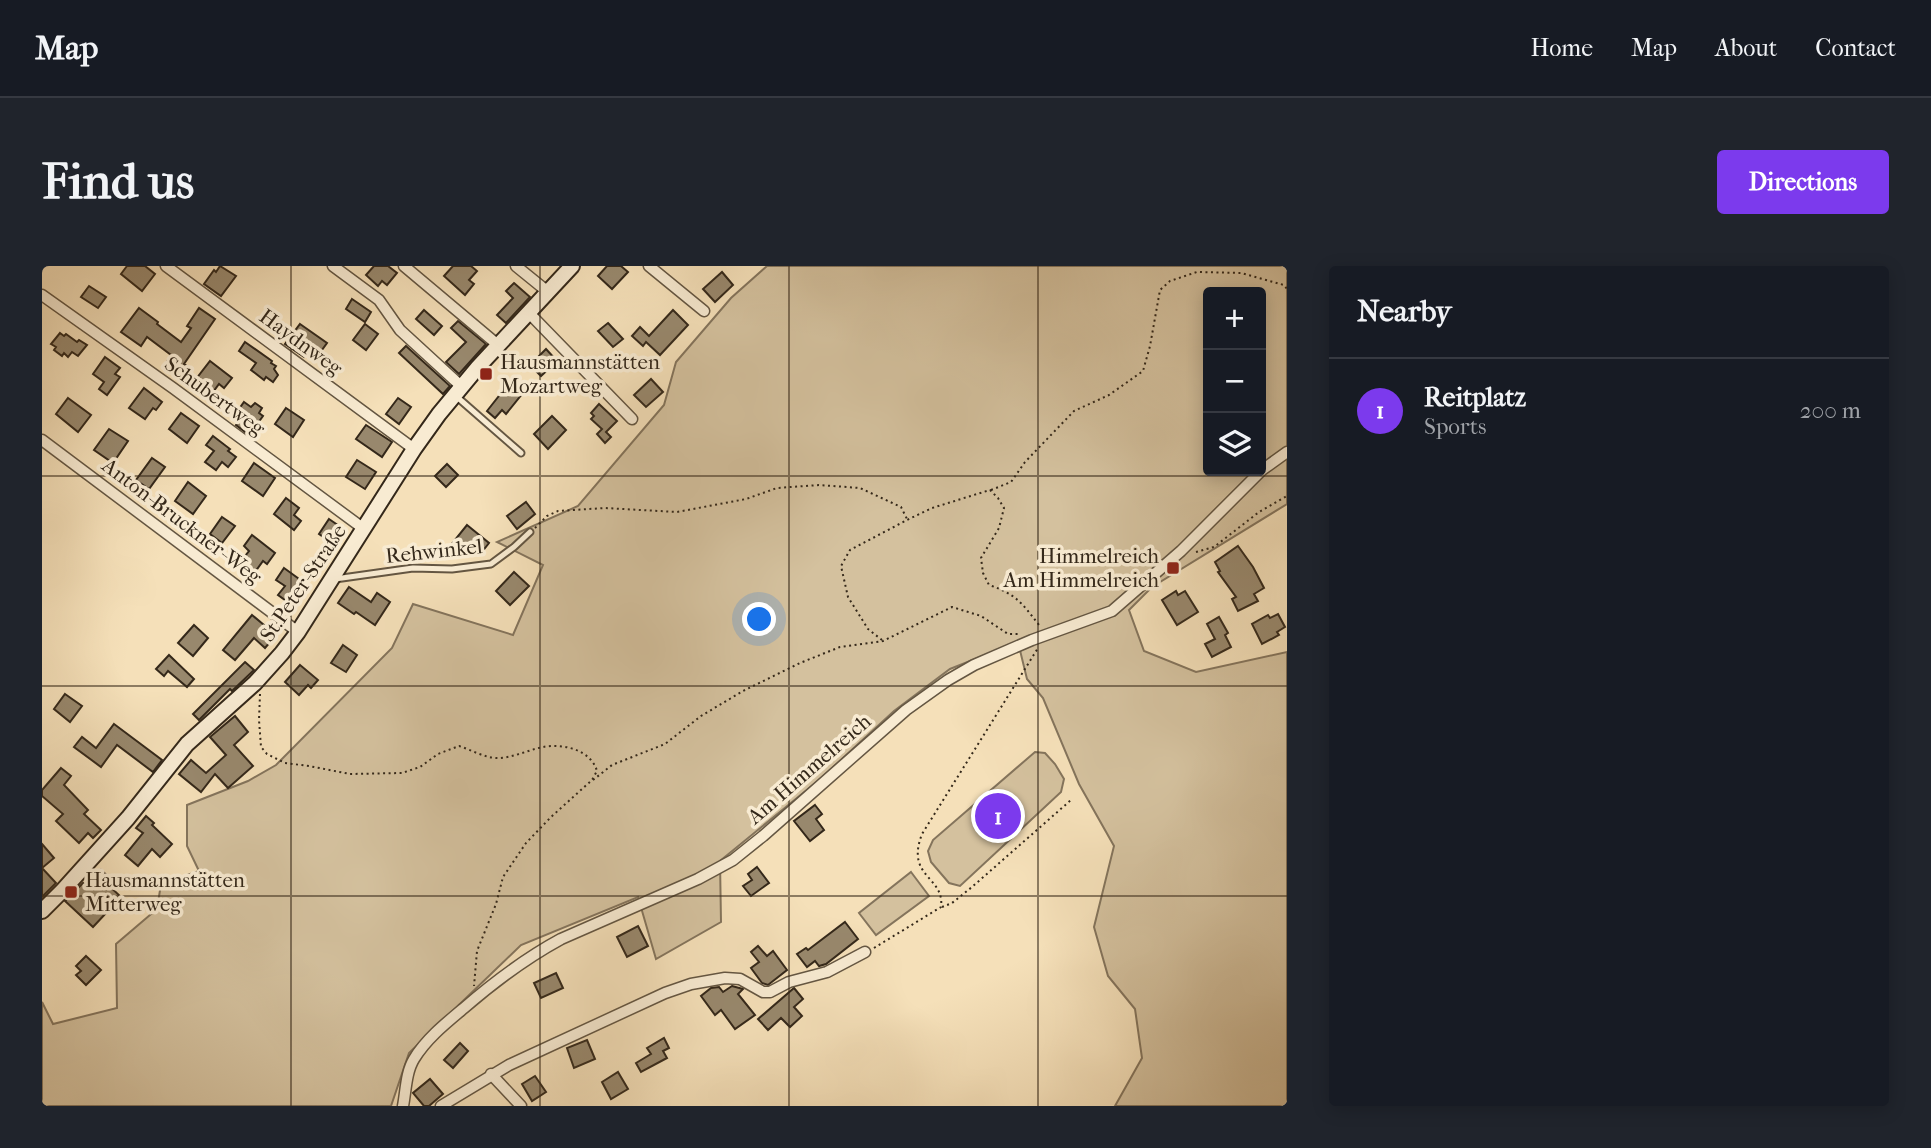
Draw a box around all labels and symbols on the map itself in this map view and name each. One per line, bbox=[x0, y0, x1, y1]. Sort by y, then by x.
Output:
street label: Haydnweg bbox=[255, 304, 348, 381]
place label: Hausmannstätten Mozartweg bbox=[500, 350, 660, 398]
street label: Schubertweg bbox=[160, 352, 270, 441]
marker: Hausmannstätten Mozartweg bbox=[478, 366, 494, 382]
street label: Anton-Bruckner-Weg bbox=[97, 453, 267, 589]
street label: St.Peter-Straße bbox=[255, 520, 351, 646]
street label: Rehwinkel bbox=[384, 534, 484, 568]
place label: Himmelreich Am Himmelreich bbox=[1002, 544, 1159, 592]
marker: Himmelreich Am Himmelreich bbox=[1165, 560, 1181, 576]
your location bbox=[742, 602, 776, 636]
street label: Am Himmelreich bbox=[742, 709, 876, 830]
pin: 1 bbox=[975, 790, 1021, 842]
place label: Hausmannstätten Mitterweg bbox=[85, 868, 245, 916]
marker: Hausmannstätten Mitterweg bbox=[63, 884, 79, 900]

